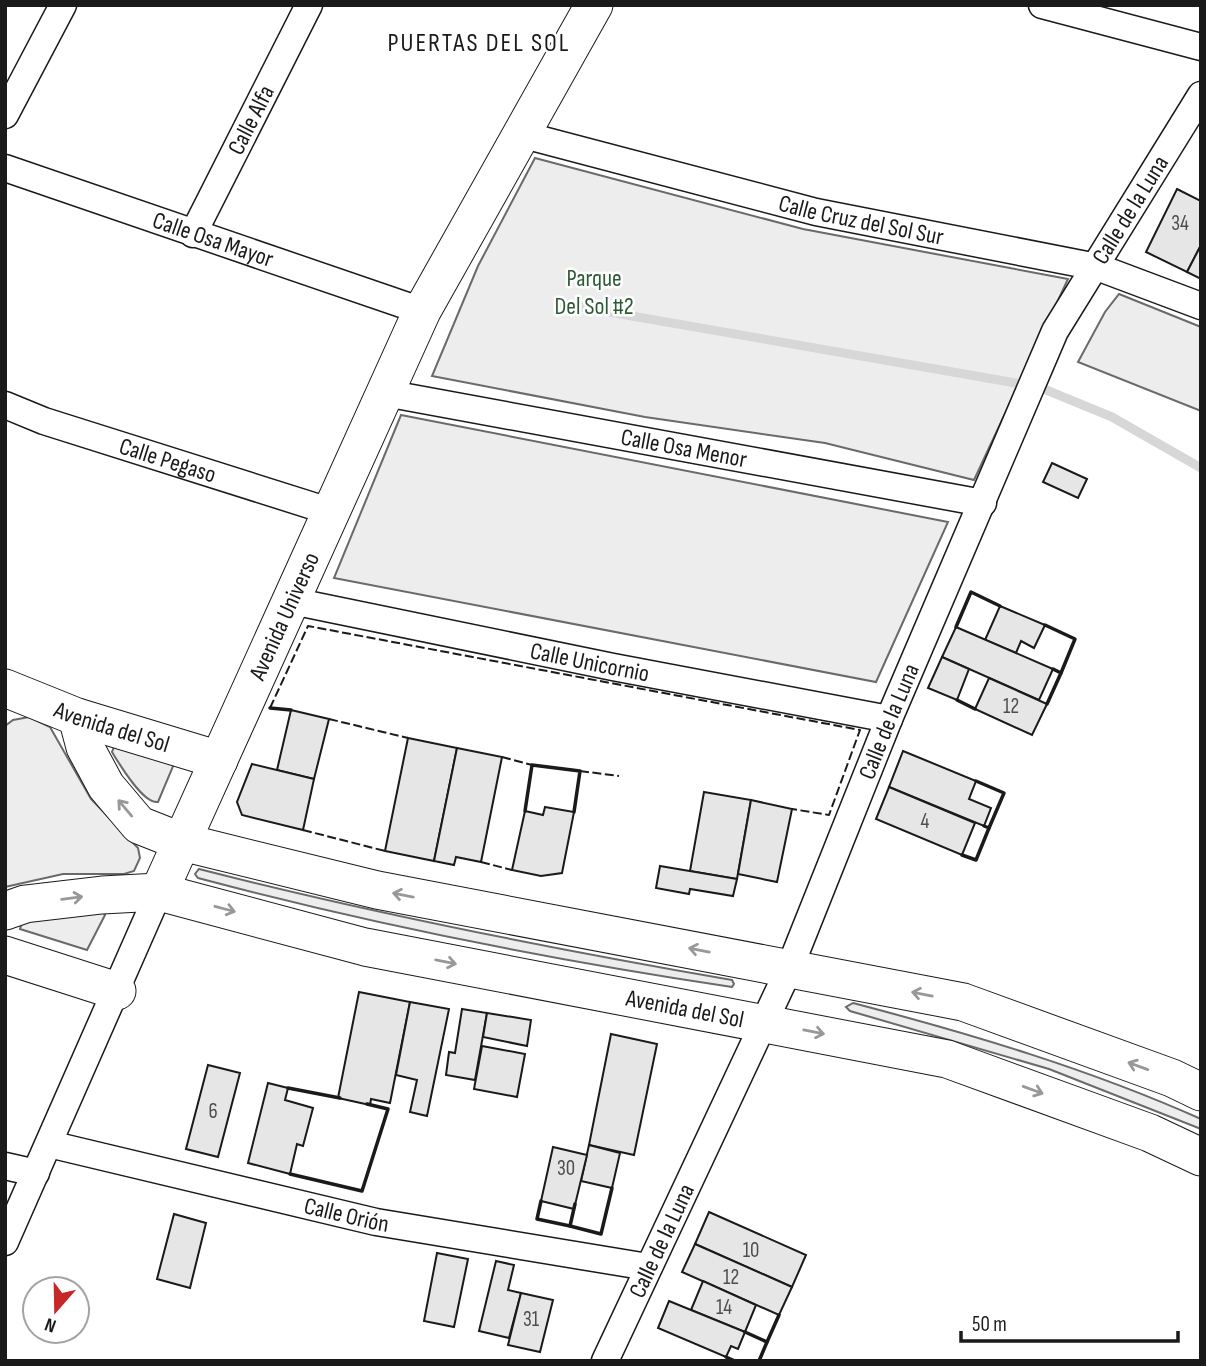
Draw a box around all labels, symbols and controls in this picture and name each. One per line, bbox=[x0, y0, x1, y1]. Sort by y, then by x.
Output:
district label: PUERTAS DEL SOL bbox=[388, 28, 570, 59]
street label: Calle Alfa bbox=[222, 81, 281, 160]
street label: Calle de la Luna bbox=[1086, 150, 1175, 270]
street label: Calle Cruz del Sol Sur bbox=[776, 189, 946, 252]
street label: Calle Osa Mayor bbox=[149, 206, 277, 274]
house number: 34 bbox=[1171, 211, 1189, 236]
park label: Parque Del Sol #2 bbox=[554, 264, 634, 321]
street label: Calle Osa Menor bbox=[619, 423, 749, 474]
street label: Calle Pegaso bbox=[116, 432, 220, 489]
street label: Avenida Universo bbox=[243, 548, 326, 686]
street label: Calle Unicornio bbox=[528, 636, 652, 689]
street label: Calle de la Luna bbox=[852, 659, 926, 784]
house number: 12 bbox=[1003, 694, 1019, 719]
street label: Avenida del Sol bbox=[49, 695, 173, 759]
one-way arrow bbox=[117, 800, 132, 818]
house number: 4 bbox=[921, 809, 930, 834]
one-way arrow bbox=[392, 888, 415, 901]
one-way arrow bbox=[60, 892, 83, 905]
one-way arrow bbox=[214, 904, 236, 917]
one-way arrow bbox=[688, 943, 711, 956]
one-way arrow bbox=[434, 956, 457, 969]
street label: Avenida del Sol bbox=[623, 983, 746, 1035]
one-way arrow bbox=[911, 986, 934, 1000]
one-way arrow bbox=[802, 1026, 825, 1040]
one-way arrow bbox=[1127, 1059, 1149, 1071]
one-way arrow bbox=[1022, 1085, 1044, 1097]
house number: 6 bbox=[208, 1099, 218, 1124]
house number: 30 bbox=[557, 1156, 575, 1181]
street label: Calle de la Luna bbox=[623, 1179, 701, 1302]
street label: Calle Orión bbox=[301, 1191, 391, 1239]
house number: 10 bbox=[743, 1238, 759, 1263]
house number: 12 bbox=[723, 1265, 739, 1290]
north arrow bbox=[21, 1275, 91, 1345]
house number: 14 bbox=[716, 1295, 732, 1320]
scale bar bbox=[961, 1300, 1178, 1344]
house number: 31 bbox=[523, 1307, 540, 1332]
text: N bbox=[42, 1312, 59, 1337]
text: 50 m bbox=[972, 1312, 1007, 1337]

